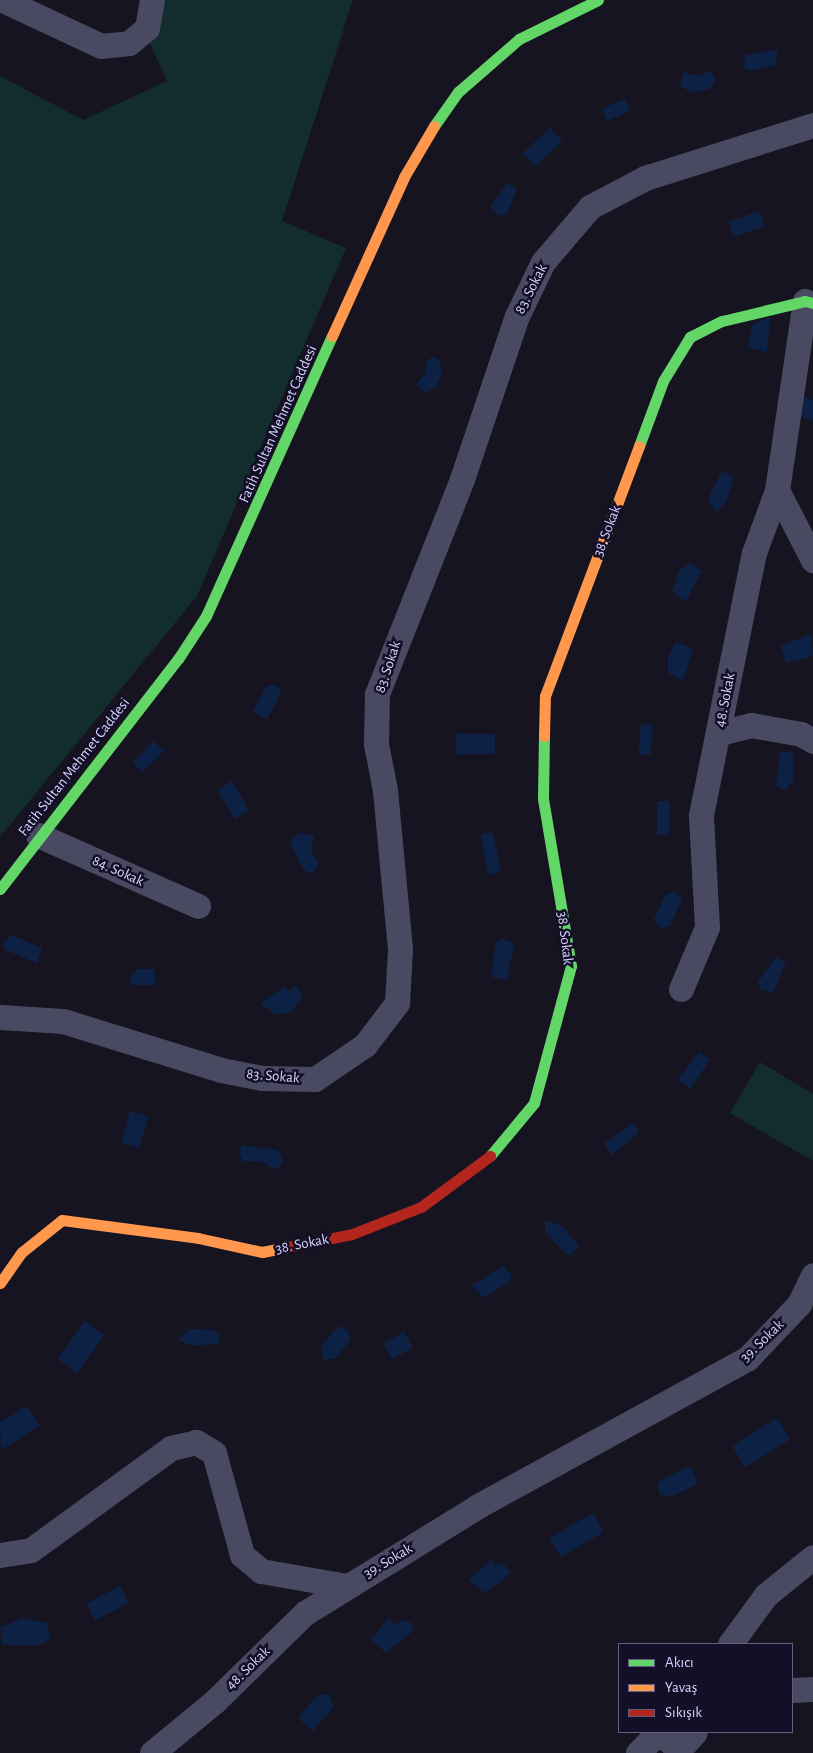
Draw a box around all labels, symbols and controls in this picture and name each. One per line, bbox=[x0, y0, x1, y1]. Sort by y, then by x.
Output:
street label: 83. Sokak bbox=[511, 261, 551, 317]
street label: Fatih Sultan Mehmet Caddesi bbox=[235, 342, 321, 506]
street label: 38. Sokak bbox=[589, 503, 625, 559]
street label: 83. Sokak bbox=[371, 639, 405, 695]
street label: 48. Sokak bbox=[711, 671, 739, 729]
street label: Fatih Sultan Mehmet Caddesi bbox=[14, 694, 134, 840]
street label: 84. Sokak bbox=[89, 852, 147, 890]
street label: 38. Sokak bbox=[553, 910, 577, 966]
street label: 83. Sokak bbox=[245, 1065, 301, 1087]
street label: 38. Sokak bbox=[274, 1230, 330, 1258]
street label: 39. Sokak bbox=[736, 1316, 788, 1366]
street label: 39. Sokak bbox=[360, 1539, 416, 1583]
street label: 48. Sokak bbox=[222, 1643, 274, 1693]
legend bbox=[618, 1643, 793, 1733]
text: Akıcı bbox=[665, 1655, 694, 1670]
text: Yavaş bbox=[665, 1680, 697, 1695]
text: Sıkışık bbox=[665, 1705, 702, 1720]

